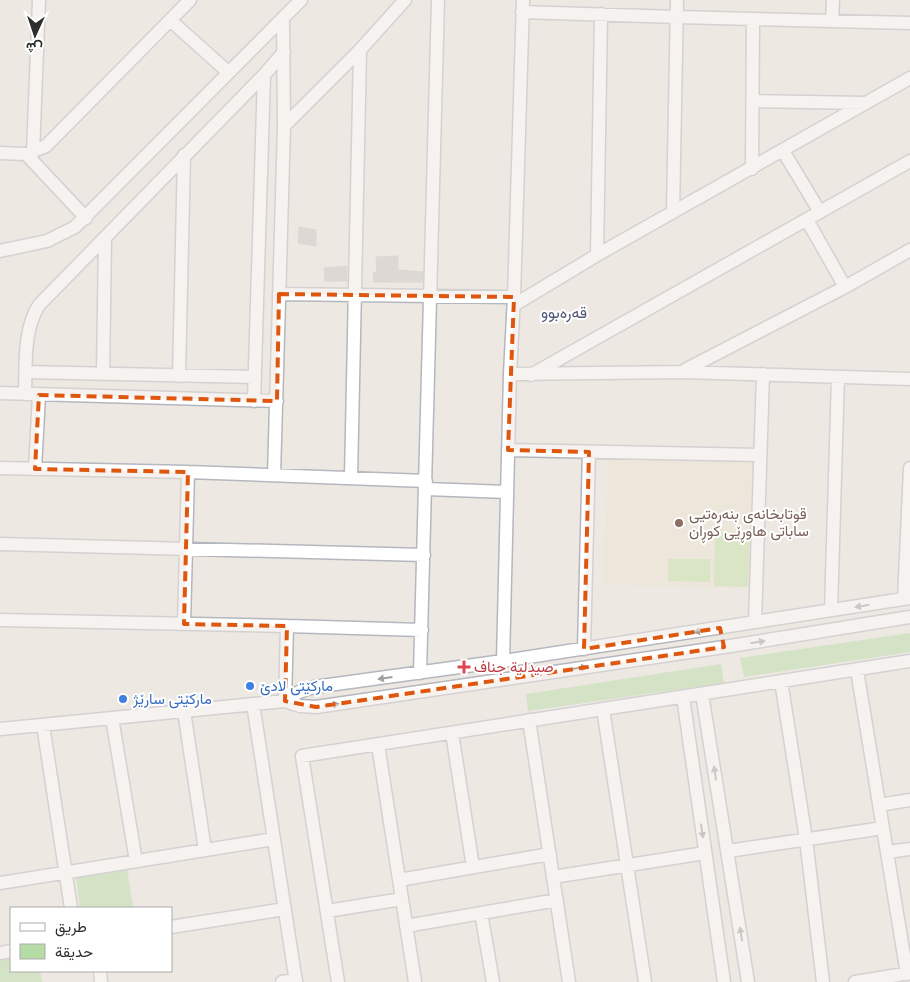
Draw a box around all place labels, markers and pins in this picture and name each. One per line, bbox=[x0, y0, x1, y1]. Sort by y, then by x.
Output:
place label: قوتابخانەی بنەڕەتیی ساباتی هاوڕێی کوڕان bbox=[689, 504, 809, 543]
marker: قوتابخانەی بنەڕەتیی ساباتی هاوڕێی کوڕان bbox=[673, 517, 685, 529]
place label: صيدلية جناف bbox=[474, 657, 553, 676]
marker: صيدلية جناف bbox=[458, 661, 470, 673]
place label: ماركێتی لادێ bbox=[260, 676, 333, 696]
marker: ماركێتی لادێ bbox=[244, 680, 256, 692]
place label: مارکێتی سارێژ bbox=[132, 689, 212, 709]
marker: مارکێتی سارێژ bbox=[117, 693, 129, 705]

